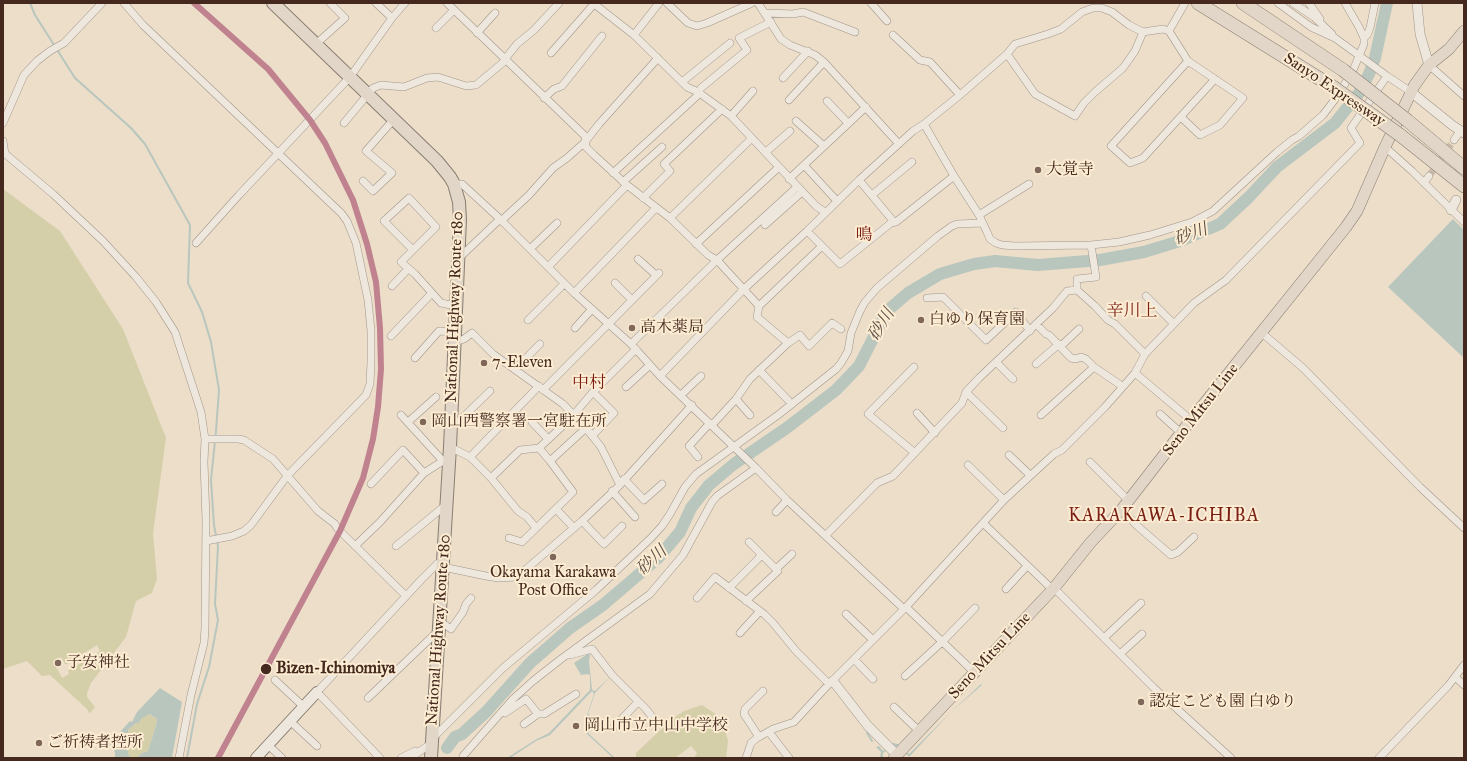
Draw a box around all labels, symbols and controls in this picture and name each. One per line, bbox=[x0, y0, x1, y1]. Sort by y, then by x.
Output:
street label: Sanyo Expressway bbox=[1279, 49, 1389, 131]
place label: 大覚寺 bbox=[1046, 160, 1094, 180]
marker: 大覚寺 bbox=[1033, 165, 1043, 175]
street label: National Highway Route 180 bbox=[442, 211, 468, 403]
water label: 砂川 bbox=[1172, 220, 1210, 250]
district label: 鳴 bbox=[856, 226, 872, 246]
district label: 辛川上 bbox=[1107, 302, 1157, 322]
water label: 砂川 bbox=[864, 305, 900, 345]
place label: 白ゆり保育園 bbox=[929, 310, 1025, 330]
marker: 白ゆり保育園 bbox=[916, 315, 926, 325]
place label: 高木薬局 bbox=[640, 318, 704, 338]
marker: 高木薬局 bbox=[627, 323, 637, 333]
place label: 7-Eleven bbox=[492, 353, 552, 373]
marker: 7-Eleven bbox=[479, 358, 489, 368]
street label: Seno Mitsu Line bbox=[1159, 360, 1243, 460]
district label: 中村 bbox=[572, 374, 606, 394]
place label: 岡山西警察署一宮駐在所 bbox=[431, 412, 607, 432]
marker: 岡山西警察署一宮駐在所 bbox=[418, 417, 428, 427]
district label: KARAKAWA-ICHIBA bbox=[1068, 506, 1260, 528]
street label: National Highway Route 180 bbox=[423, 534, 455, 726]
water label: 砂川 bbox=[633, 542, 671, 580]
marker: Okayama Karakawa Post Office bbox=[548, 552, 558, 562]
place label: Okayama Karakawa Post Office bbox=[490, 563, 616, 601]
street label: Seno Mitsu Line bbox=[945, 609, 1035, 703]
place label: 子安神社 bbox=[66, 653, 130, 673]
marker: 子安神社 bbox=[53, 658, 63, 668]
place label: Bizen-Ichinomiya bbox=[276, 659, 395, 679]
marker: Bizen-Ichinomiya bbox=[259, 662, 273, 676]
place label: 認定こども園 白ゆり bbox=[1149, 692, 1296, 712]
marker: 認定こども園 白ゆり bbox=[1136, 697, 1146, 707]
place label: 岡山市立中山中学校 bbox=[584, 716, 728, 736]
marker: 岡山市立中山中学校 bbox=[571, 721, 581, 731]
place label: ご祈祷者控所 bbox=[47, 733, 143, 753]
marker: ご祈祷者控所 bbox=[34, 738, 44, 748]

